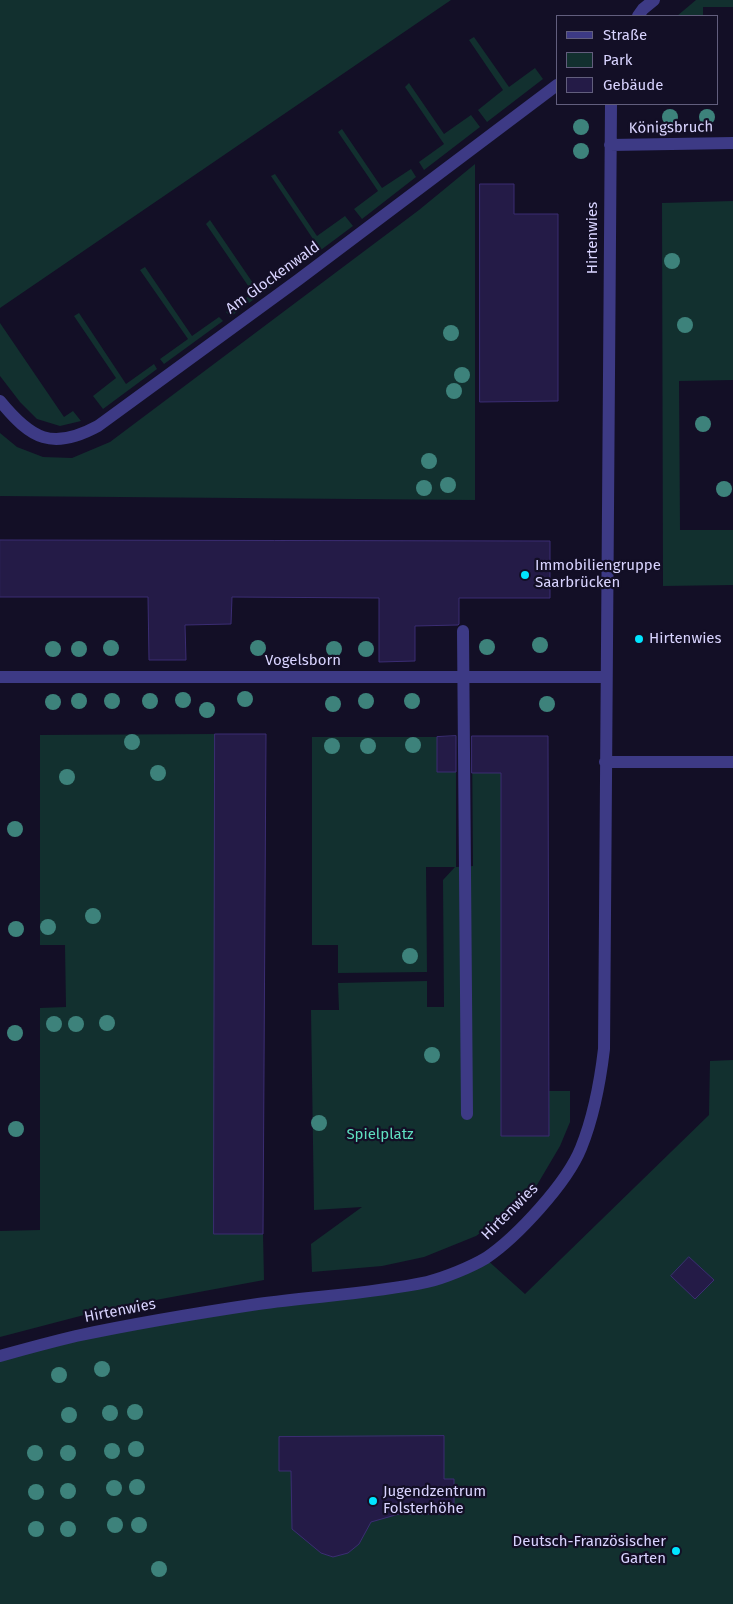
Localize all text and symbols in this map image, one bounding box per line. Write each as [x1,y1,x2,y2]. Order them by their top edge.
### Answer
legend [556,15,718,105]
text: Straße [603,26,647,44]
text: Park [603,51,633,69]
text: Gebäude [603,76,663,94]
street label: Königsbruch [629,118,713,138]
street label: Hirtenwies [584,202,602,274]
street label: Am Glockenwald [223,238,323,318]
place label: Immobiliengruppe Saarbrücken [535,557,661,592]
marker: Immobiliengruppe Saarbrücken [519,569,531,581]
place label: Hirtenwies [649,630,722,648]
marker: Hirtenwies [633,633,645,645]
street label: Vogelsborn [265,652,341,670]
park label: Spielplatz [346,1126,414,1144]
street label: Hirtenwies [478,1180,542,1244]
street label: Hirtenwies [83,1295,157,1327]
place label: Jugendzentrum Folsterhöhe [383,1483,486,1518]
marker: Jugendzentrum Folsterhöhe [367,1495,379,1507]
place label: Deutsch-Französischer Garten [513,1533,666,1568]
marker: Deutsch-Französischer Garten [670,1545,682,1557]

